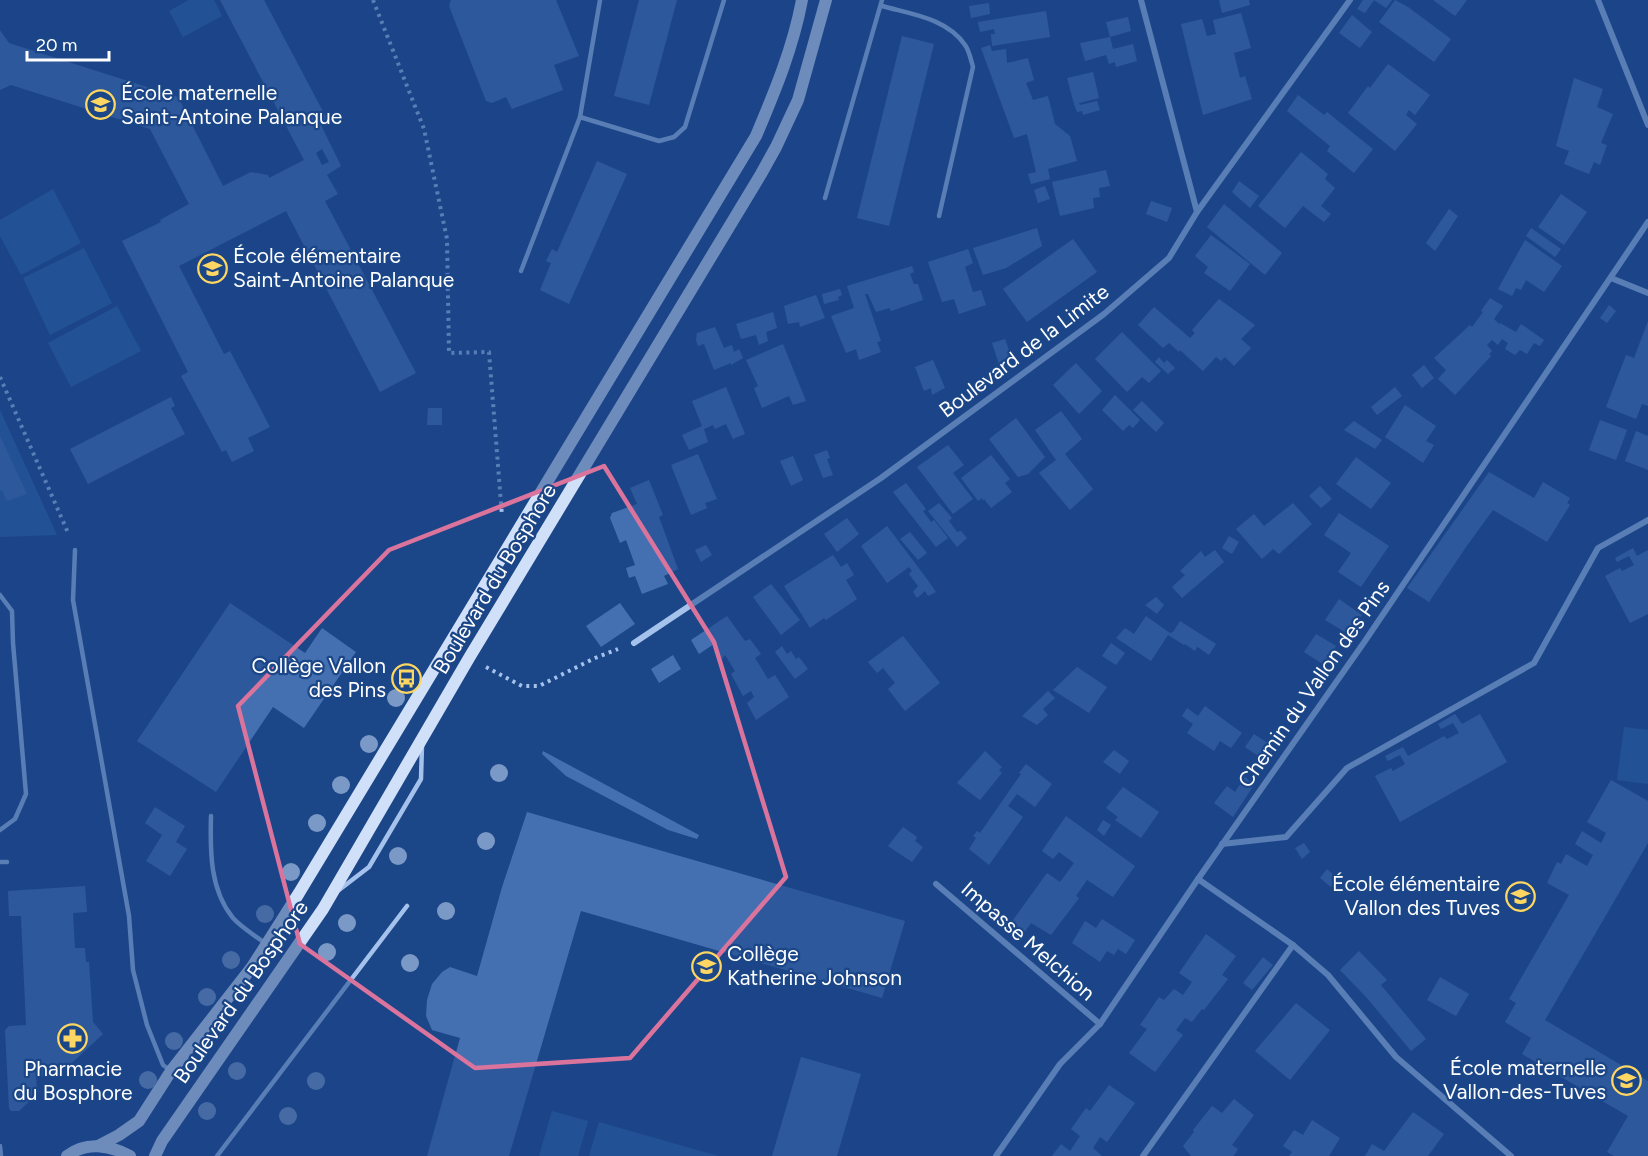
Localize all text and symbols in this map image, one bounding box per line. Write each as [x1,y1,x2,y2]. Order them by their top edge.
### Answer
scale bar [27,24,110,62]
text: 20 m [36,34,77,56]
place label: École maternelle Saint-Antoine Palanque [121,80,342,129]
school or university icon: École maternelle Saint-Antoine Palanque [84,89,116,121]
place label: École élémentaire Saint-Antoine Palanque [233,243,454,292]
school or university icon: École élémentaire Saint-Antoine Palanque [196,252,228,284]
street label: Boulevard de la Limite [934,279,1113,423]
street label: Boulevard du Bosphore [428,479,561,678]
street label: Chemin du Vallon des Pins [1232,575,1395,792]
place label: Collège Vallon des Pins [251,653,386,702]
bus stop icon: Collège Vallon des Pins [391,662,423,694]
place label: École élémentaire Vallon des Tuves [1332,871,1500,920]
street label: Impasse Melchion [957,876,1100,1005]
school or university icon: École élémentaire Vallon des Tuves [1505,880,1537,912]
street label: Boulevard du Bosphore [168,895,313,1088]
place label: Collège Katherine Johnson [727,941,902,990]
school or university icon: Collège Katherine Johnson [690,950,722,982]
pharmacy icon: Pharmacie du Bosphore [57,1022,89,1054]
place label: École maternelle Vallon-des-Tuves [1443,1055,1606,1104]
place label: Pharmacie du Bosphore [14,1056,132,1105]
school or university icon: École maternelle Vallon-des-Tuves [1611,1064,1643,1096]

